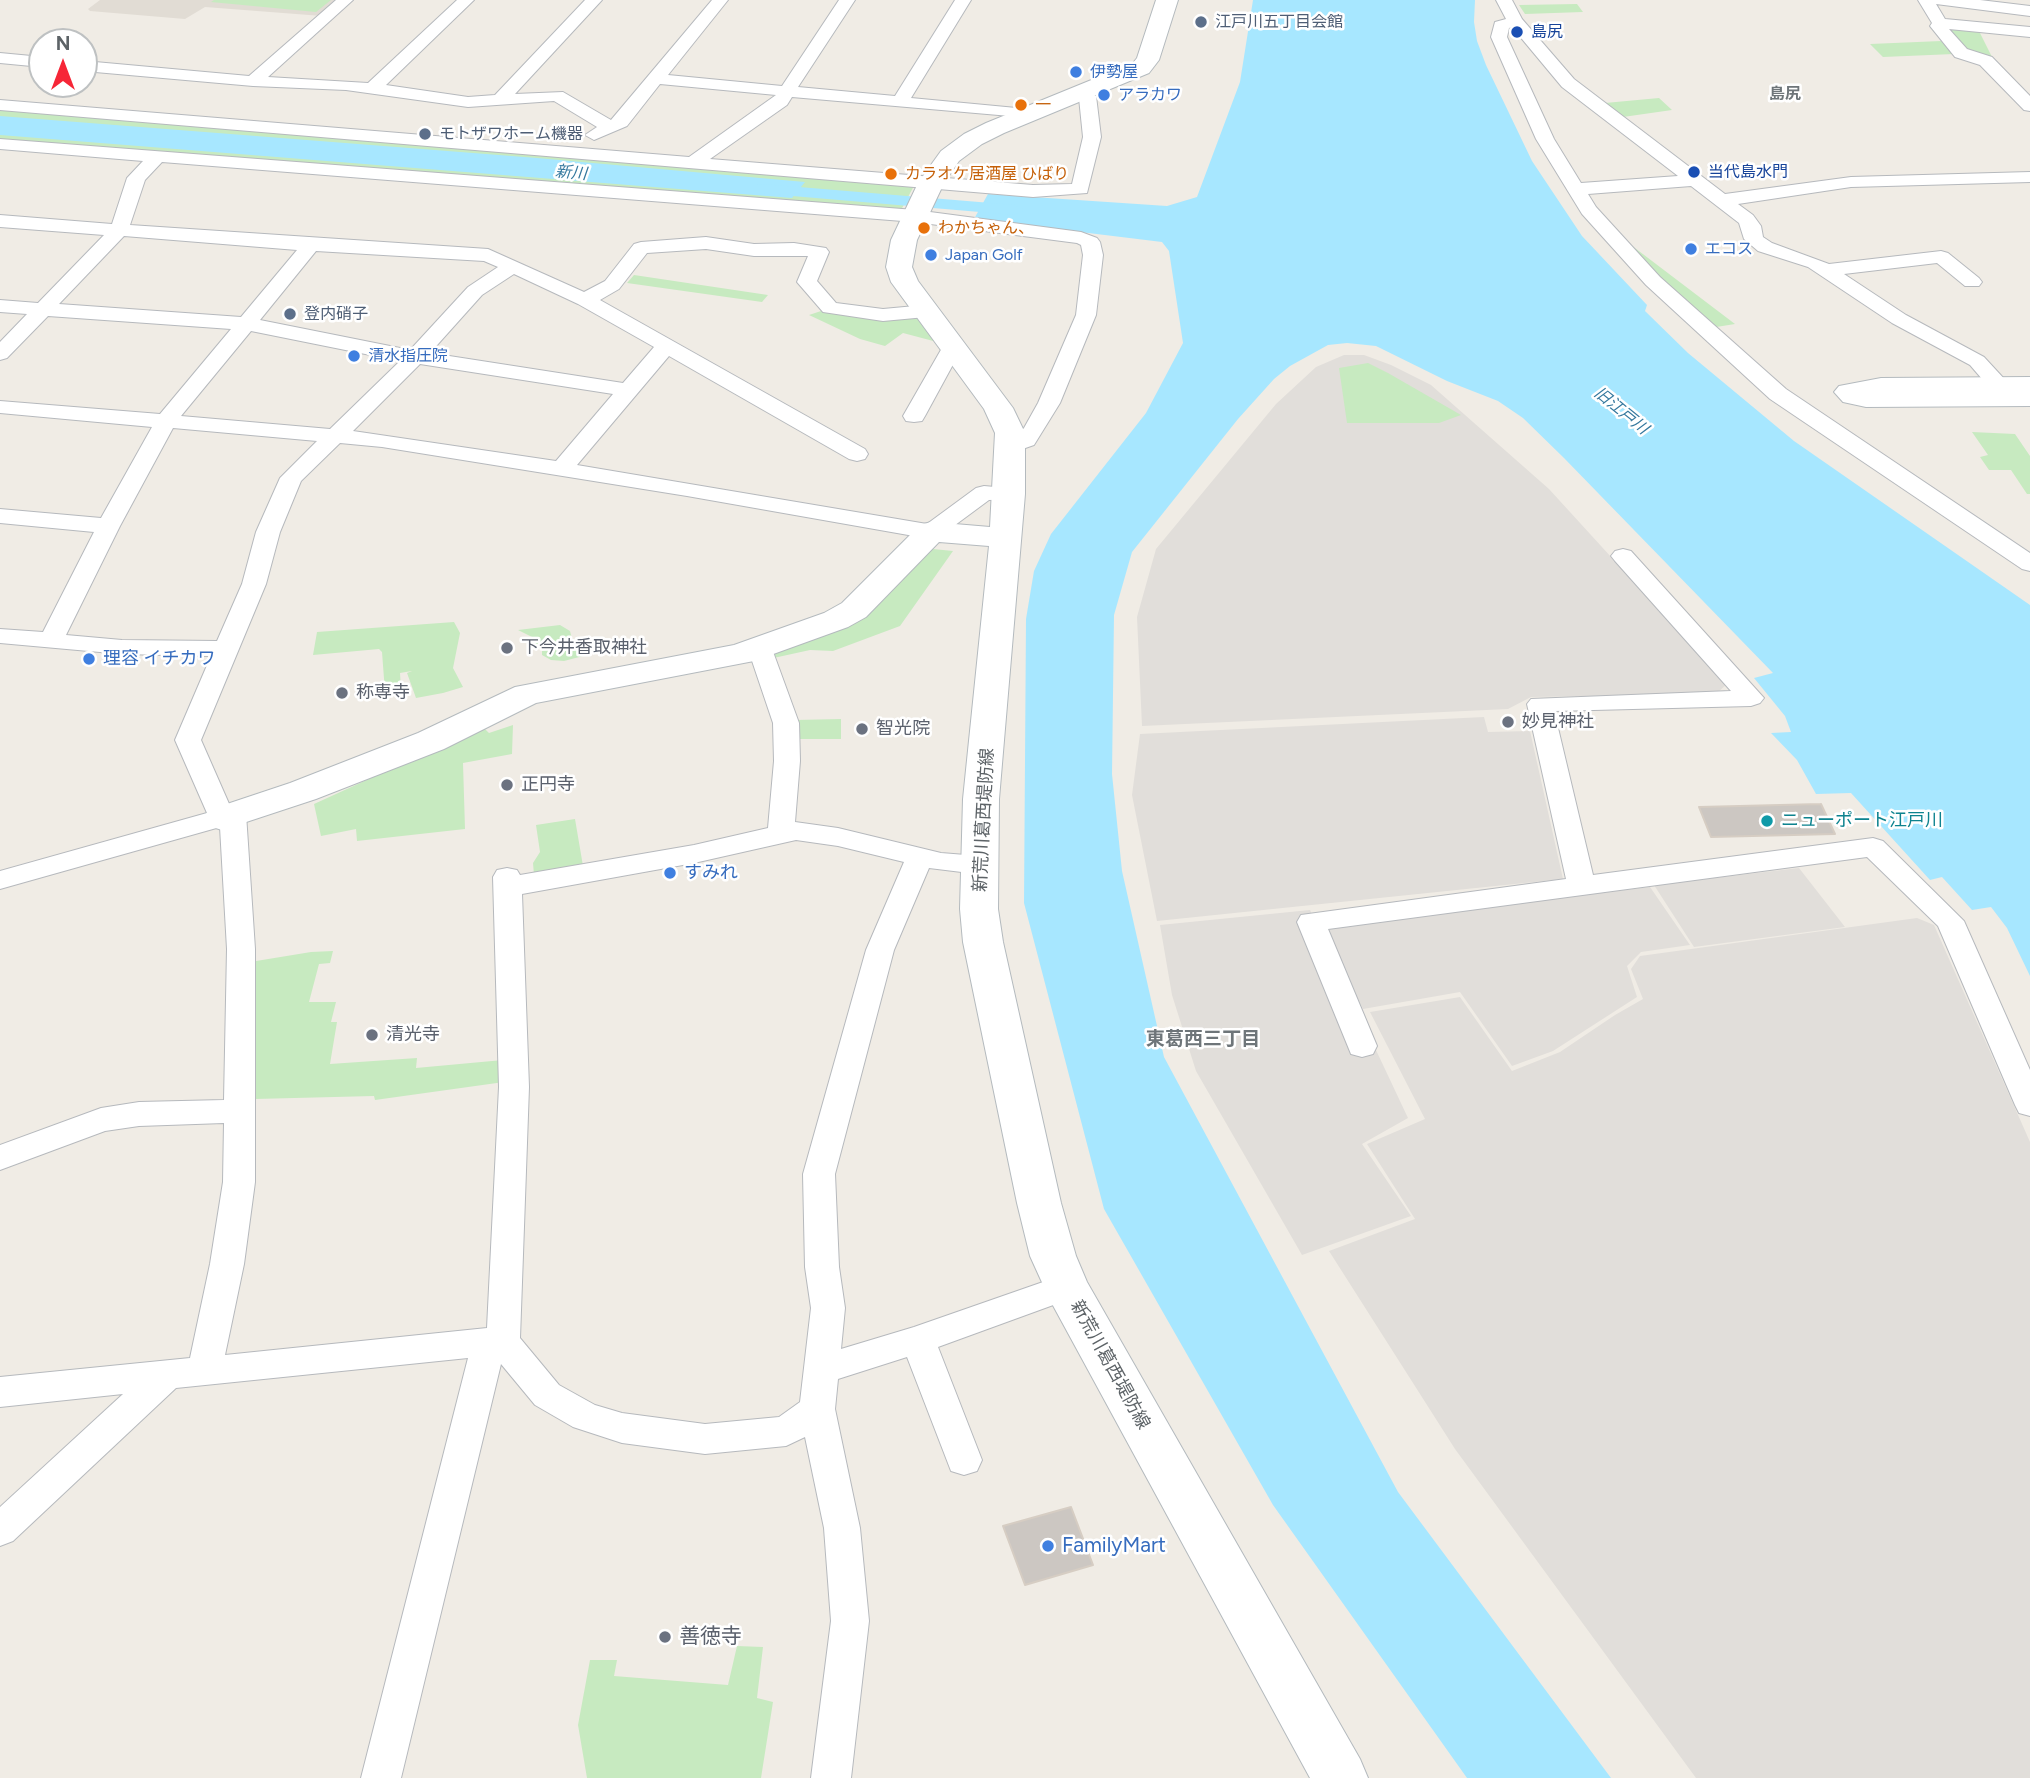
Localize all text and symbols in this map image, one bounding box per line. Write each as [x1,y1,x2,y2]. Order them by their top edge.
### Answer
place label: 江戸川五丁目会館 [1215,12,1343,32]
marker: 江戸川五丁目会館 [1193,14,1209,30]
place label: 島尻 [1531,22,1563,42]
marker: 島尻 [1509,24,1525,40]
north arrow [28,28,98,98]
text: N [56,32,70,55]
place label: 伊勢屋 [1090,62,1138,82]
marker: 伊勢屋 [1068,64,1084,80]
district label: 島尻 [1769,84,1801,104]
place label: アラカワ [1118,85,1182,105]
marker: アラカワ [1096,87,1112,103]
place label: 一 [1035,95,1051,115]
marker: 一 [1013,97,1029,113]
place label: モトザワホーム機器 [439,124,583,144]
marker: モトザワホーム機器 [417,126,433,142]
water label: 新川 [554,162,588,184]
place label: 当代島水門 [1708,162,1788,182]
place label: カラオケ居酒屋 ひばり [905,164,1069,184]
marker: 当代島水門 [1686,164,1702,180]
marker: カラオケ居酒屋 ひばり [883,166,899,182]
place label: わかちゃん、 [938,218,1034,238]
marker: わかちゃん、 [916,220,932,236]
place label: エコス [1705,239,1753,259]
marker: エコス [1683,241,1699,257]
place label: Japan Golf [945,245,1023,265]
marker: Japan Golf [923,247,939,263]
place label: 登内硝子 [304,304,368,324]
marker: 登内硝子 [282,306,298,322]
place label: 清水指圧院 [368,346,448,366]
marker: 清水指圧院 [346,348,362,364]
water label: 旧江戸川 [1590,383,1652,439]
place label: 下今井香取神社 [521,637,647,659]
marker: 下今井香取神社 [499,640,515,656]
place label: 理容 イチカワ [103,648,215,670]
marker: 理容 イチカワ [81,651,97,667]
place label: 称専寺 [356,682,410,704]
marker: 称専寺 [334,685,350,701]
place label: 妙見神社 [1522,711,1594,733]
marker: 妙見神社 [1500,714,1516,730]
place label: 智光院 [876,718,930,740]
marker: 智光院 [854,721,870,737]
street label: 新荒川葛西堤防線 [969,748,999,892]
place label: 正円寺 [521,774,575,796]
marker: 正円寺 [499,777,515,793]
place label: ニューポート江戸川 [1781,810,1943,832]
marker: ニューポート江戸川 [1759,813,1775,829]
place label: すみれ [684,862,738,884]
marker: すみれ [662,865,678,881]
place label: 清光寺 [386,1024,440,1046]
marker: 清光寺 [364,1027,380,1043]
district label: 東葛西三丁目 [1146,1028,1260,1050]
street label: 新荒川葛西堤防線 [1066,1297,1154,1433]
place label: FamilyMart [1062,1533,1166,1559]
marker: FamilyMart [1040,1538,1056,1554]
place label: 善徳寺 [679,1624,742,1650]
marker: 善徳寺 [657,1629,673,1645]

